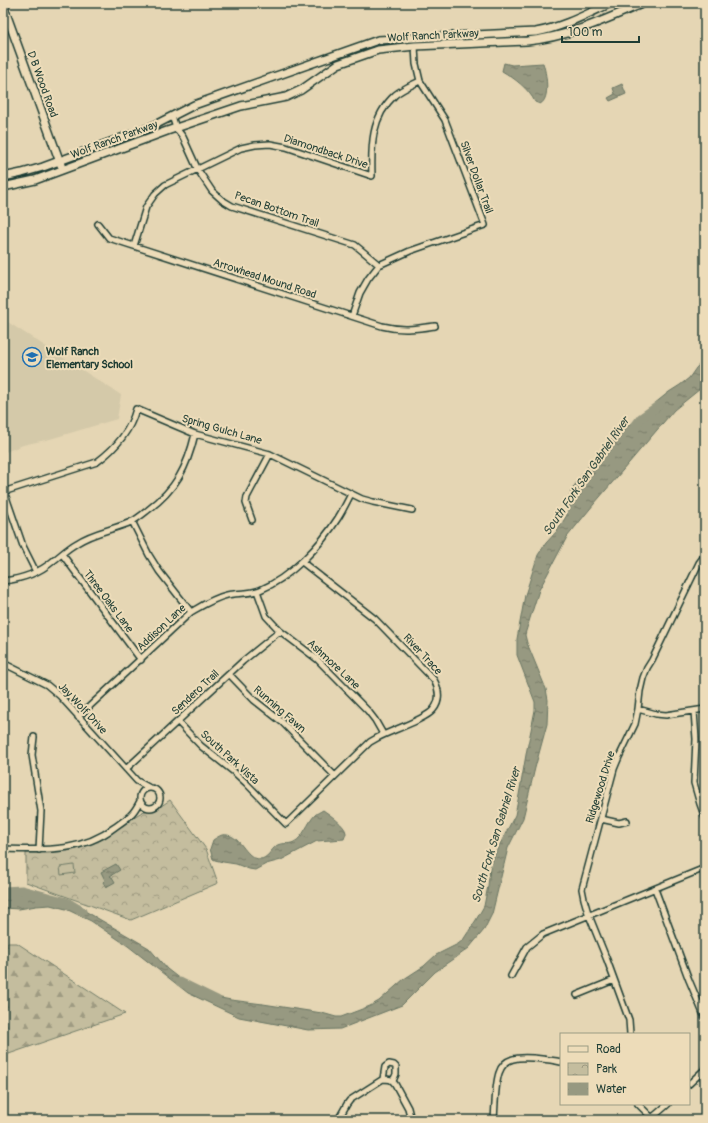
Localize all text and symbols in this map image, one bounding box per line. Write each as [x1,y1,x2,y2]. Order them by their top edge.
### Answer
scale bar [562,18,639,44]
text: 100 m [568,25,603,40]
street label: Wolf Ranch Parkway [387,27,479,44]
street label: D B Wood Road [25,49,61,119]
street label: Wolf Ranch Parkway [69,118,160,161]
street label: Diamondback Drive [282,132,370,171]
street label: Silver Dollar Trail [457,139,496,215]
street label: Pecan Bottom Trail [233,189,321,230]
street label: Arrowhead Mound Road [212,256,318,301]
place label: Wolf Ranch Elementary School [46,345,133,371]
school or university icon: Wolf Ranch Elementary School [21,346,43,368]
street label: Spring Gulch Lane [180,412,264,447]
water label: South Fork San Gabriel River [540,413,634,538]
street label: Three Oaks Lane [81,568,137,636]
street label: Addison Lane [134,601,189,653]
street label: River Trace [400,631,445,678]
street label: Ashmore Lane [305,637,363,692]
street label: Sendero Trail [169,667,222,718]
street label: Jay Wolf Drive [55,680,110,737]
street label: Running Fawn [251,683,308,736]
street label: South Park Vista [198,728,262,787]
street label: Ridgewood Drive [583,749,618,825]
water label: South Fork San Gabriel River [469,764,525,905]
legend [560,1033,690,1105]
text: Road [596,1042,621,1057]
text: Park [596,1062,617,1077]
text: Water [596,1082,627,1097]

